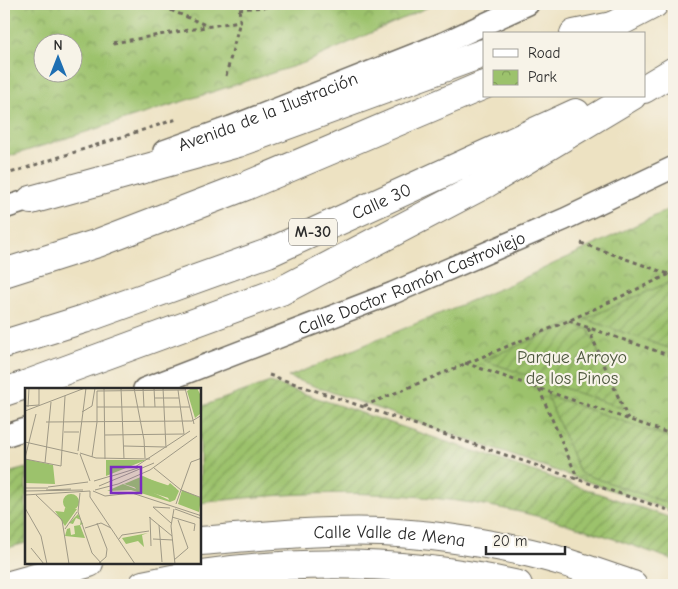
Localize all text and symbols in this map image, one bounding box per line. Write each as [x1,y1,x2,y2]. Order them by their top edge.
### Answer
north arrow [32,32,82,82]
legend [483,32,646,98]
text: N [53,37,63,54]
text: Road [528,44,560,62]
street label: Avenida de la Ilustración [175,68,361,156]
text: Park [528,68,557,86]
street label: Calle 30 [348,179,415,224]
road number: M-30 [289,218,337,246]
street label: Calle Doctor Ramón Castroviejo [295,227,529,339]
park label: Parque Arroyo de los Pinos [517,347,627,389]
inset map [25,388,201,564]
street label: Calle Valle de Mena [313,521,467,551]
scale bar [486,524,564,556]
text: 20 m [493,532,527,550]

